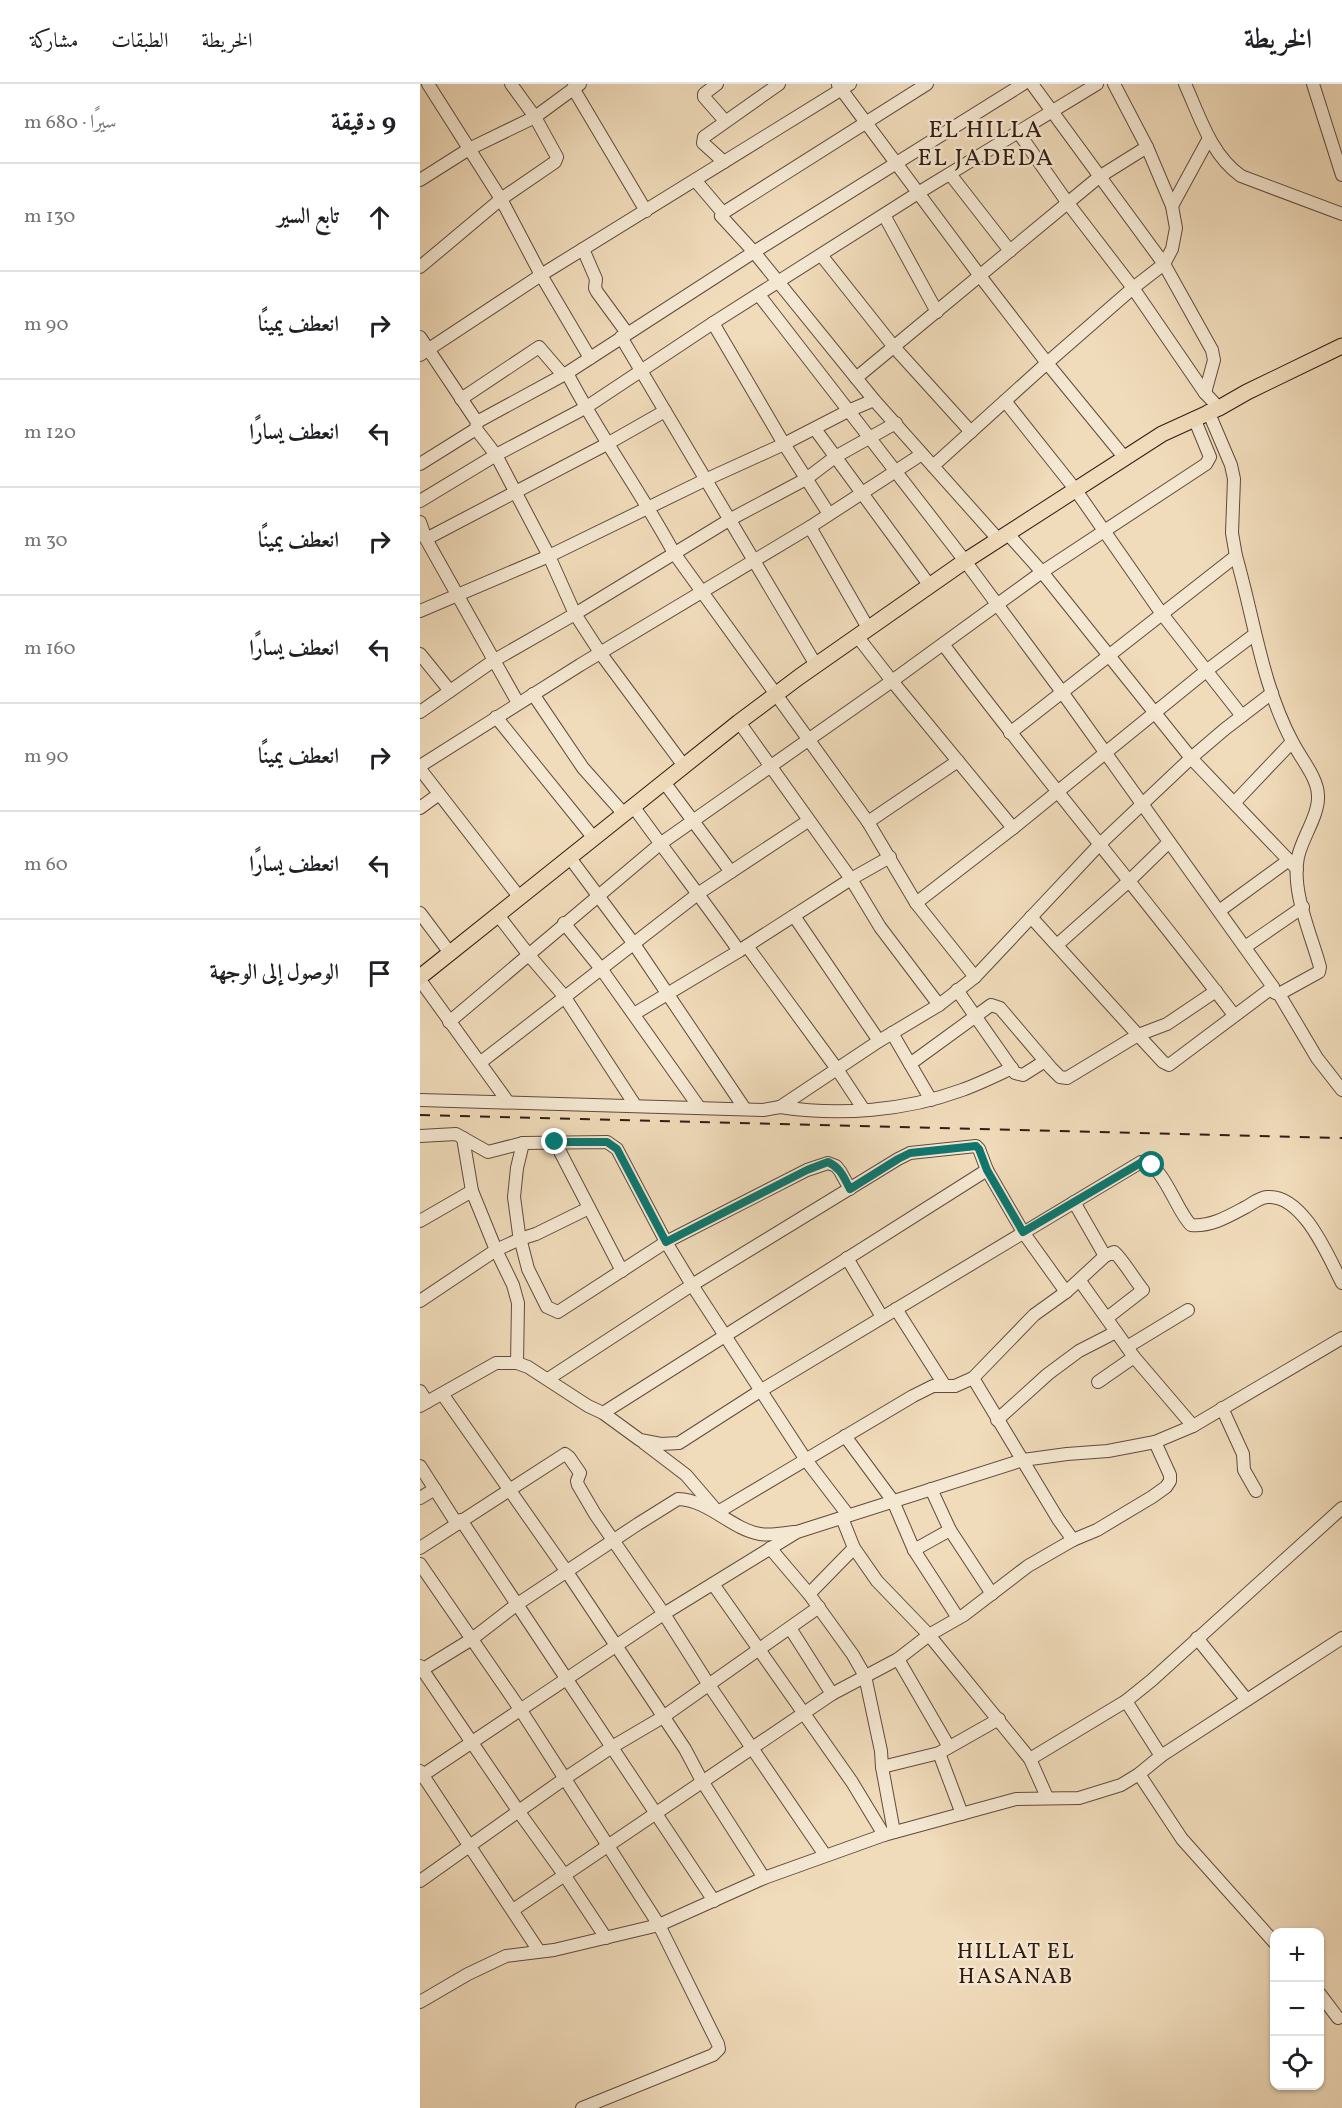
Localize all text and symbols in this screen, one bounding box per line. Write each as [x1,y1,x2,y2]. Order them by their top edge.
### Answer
text: الخريطة [1244,21,1312,60]
text: مشاركة [30,27,78,56]
text: الطبقات [111,27,168,56]
text: الخريطة [201,27,253,56]
text: 9 دقيقة [331,105,396,141]
text: سيرًا · 680 m [24,109,117,137]
district label: EL HILLA EL JADEDA [918,114,1054,176]
icon: ahead [363,201,396,234]
text: تابع السير [277,202,339,233]
text: 130 m [24,203,75,231]
icon: right [363,309,396,342]
text: انعطف يمينًا [258,310,339,341]
text: 90 m [24,311,69,339]
icon: left [363,417,396,450]
text: انعطف يسارًا [249,418,339,449]
text: 120 m [24,419,76,447]
icon: right [363,525,396,558]
text: انعطف يمينًا [258,526,339,557]
text: 30 m [24,527,68,555]
icon: left [363,633,396,666]
text: انعطف يسارًا [249,634,339,665]
text: 160 m [24,635,76,663]
icon: right [363,741,396,774]
text: انعطف يمينًا [258,742,339,773]
text: 90 m [24,743,69,771]
icon: left [363,849,396,882]
text: انعطف يسارًا [249,850,339,881]
text: 60 m [24,851,68,879]
icon: arrive [363,957,396,990]
text: الوصول إلى الوجهة [210,958,339,989]
route end [541,1128,567,1154]
route start [1138,1151,1164,1177]
map controls [1270,1928,1324,2090]
button: + [1270,1928,1324,1982]
district label: HILLAT EL HASANAB [957,1937,1075,1993]
button: − [1270,1982,1324,2036]
button: locate [1270,2036,1324,2090]

